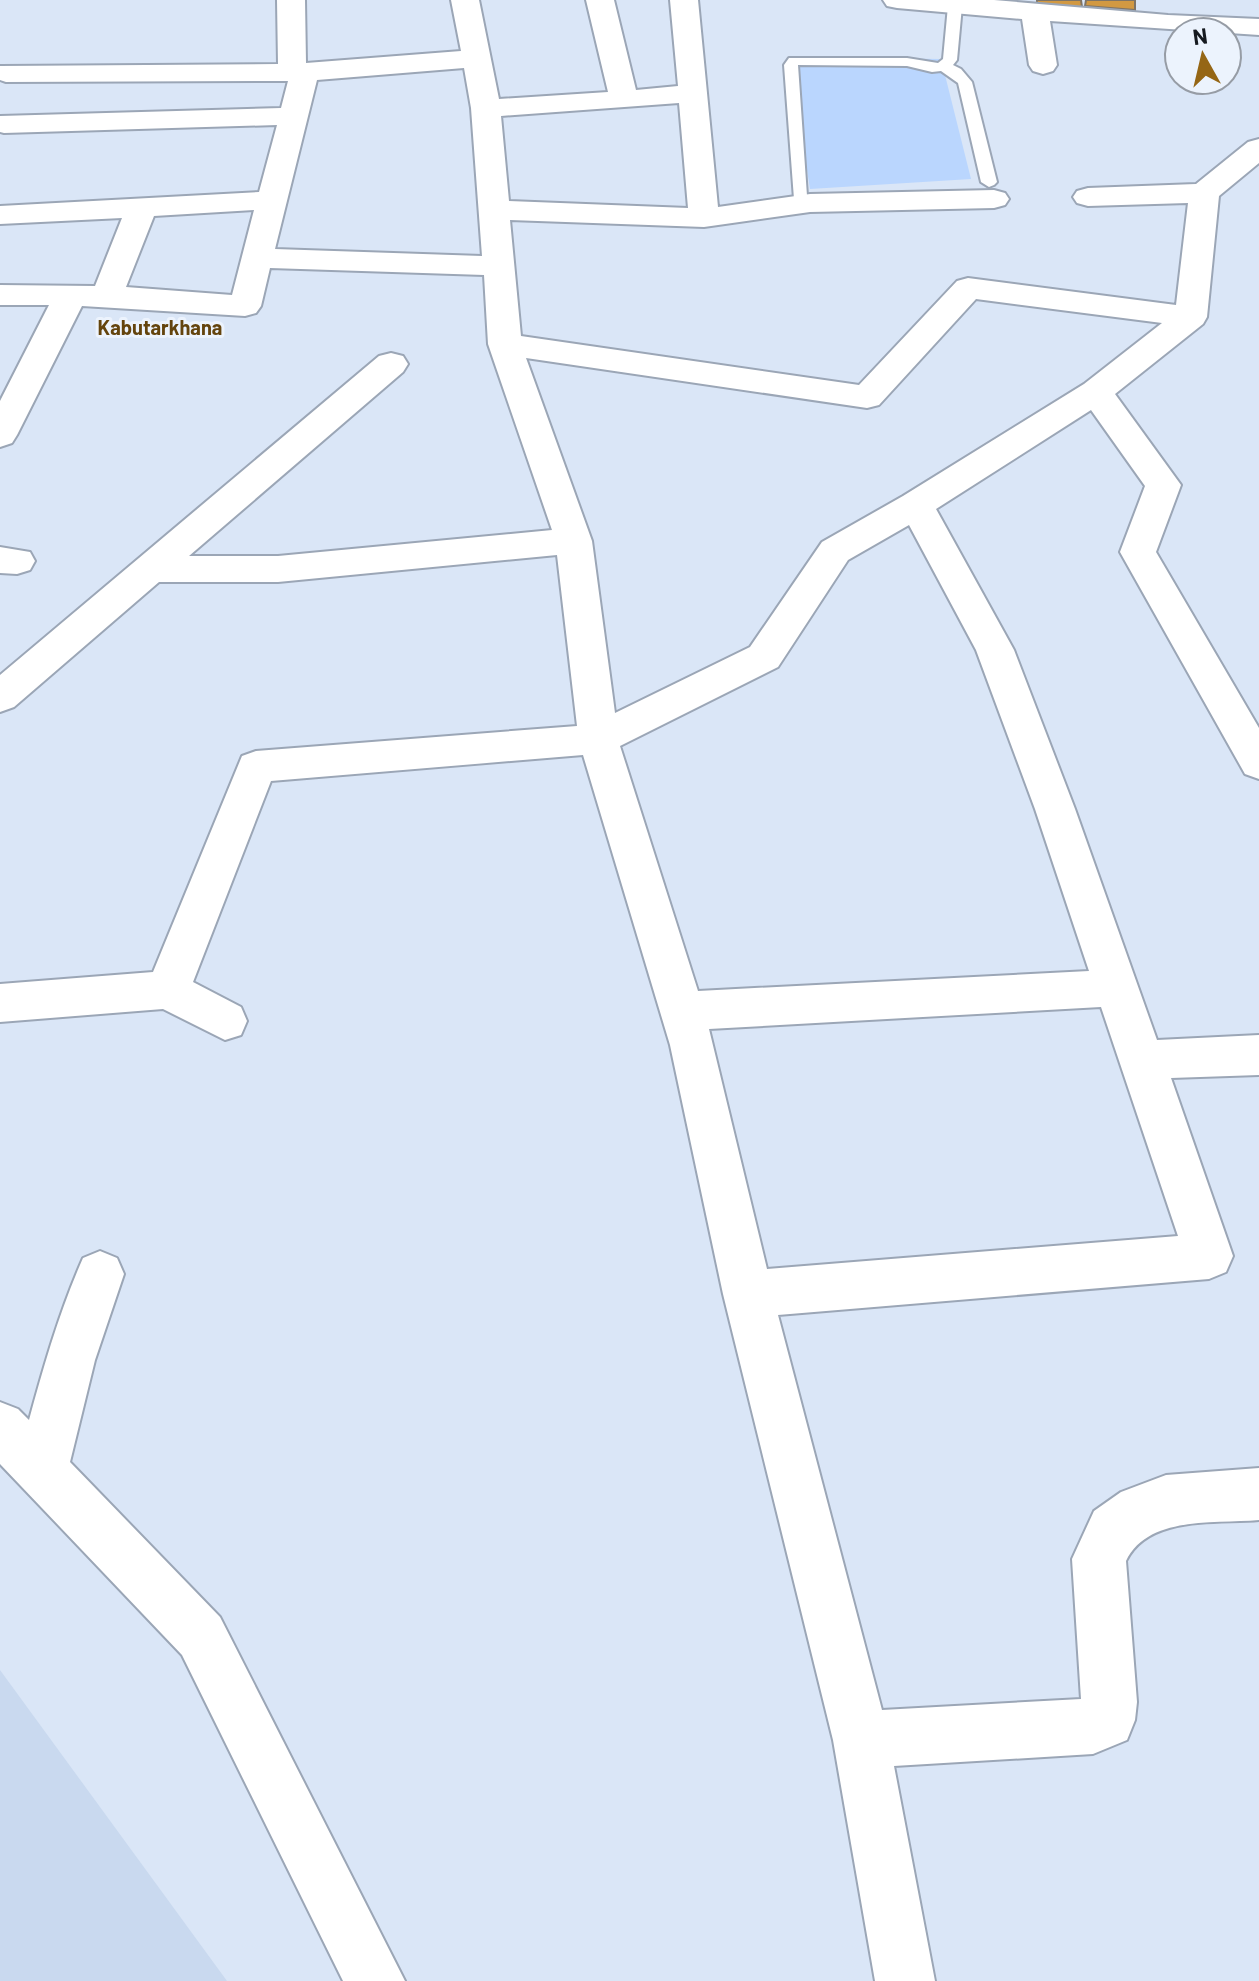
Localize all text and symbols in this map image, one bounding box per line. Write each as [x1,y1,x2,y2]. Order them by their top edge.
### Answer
north arrow [1163,16,1243,96]
text: N [1191,21,1209,49]
district label: Kabutarkhana [98,315,222,339]

